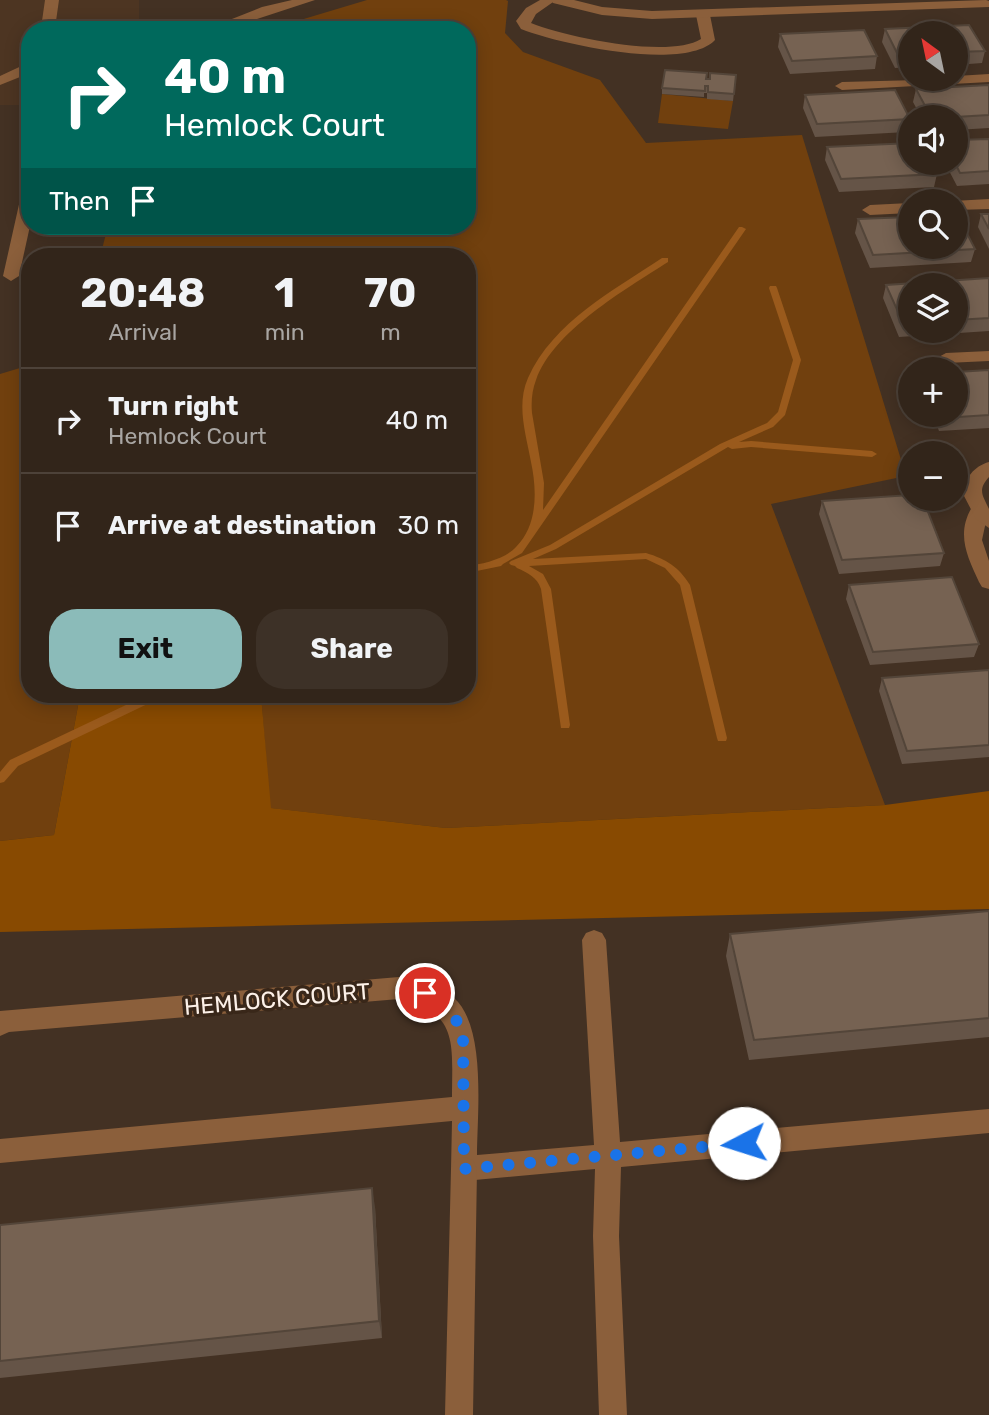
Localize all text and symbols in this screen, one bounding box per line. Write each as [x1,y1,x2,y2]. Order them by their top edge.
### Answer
north arrow [898,21,968,91]
map controls [898,21,968,511]
text: 40 m [164,47,286,105]
icon: right [49,49,140,140]
button: sound [898,105,968,175]
text: Hemlock Court [164,106,385,144]
icon: arrive [124,182,162,220]
text: Then [49,186,110,217]
button: search [898,189,968,259]
text: 20:48 [80,268,206,318]
text: 1 [274,268,295,318]
text: 70 [364,268,417,318]
button: layers [898,273,968,343]
text: Arrival [108,318,177,346]
text: min [265,318,305,346]
text: m [380,318,401,346]
button: + [898,357,968,427]
text: Turn right [108,391,238,422]
icon: right [49,402,87,440]
text: 40 m [386,405,448,436]
text: Hemlock Court [108,422,267,450]
button: − [898,441,968,511]
icon: arrive [49,507,87,545]
text: Arrive at destination [108,510,376,541]
text: 30 m [397,510,459,541]
button: Exit [49,609,242,689]
button: Share [256,609,448,689]
pin [395,963,455,1023]
icon: arrive [406,974,444,1012]
street label: HEMLOCK COURT [183,977,371,1021]
position arrow [707,1106,781,1180]

